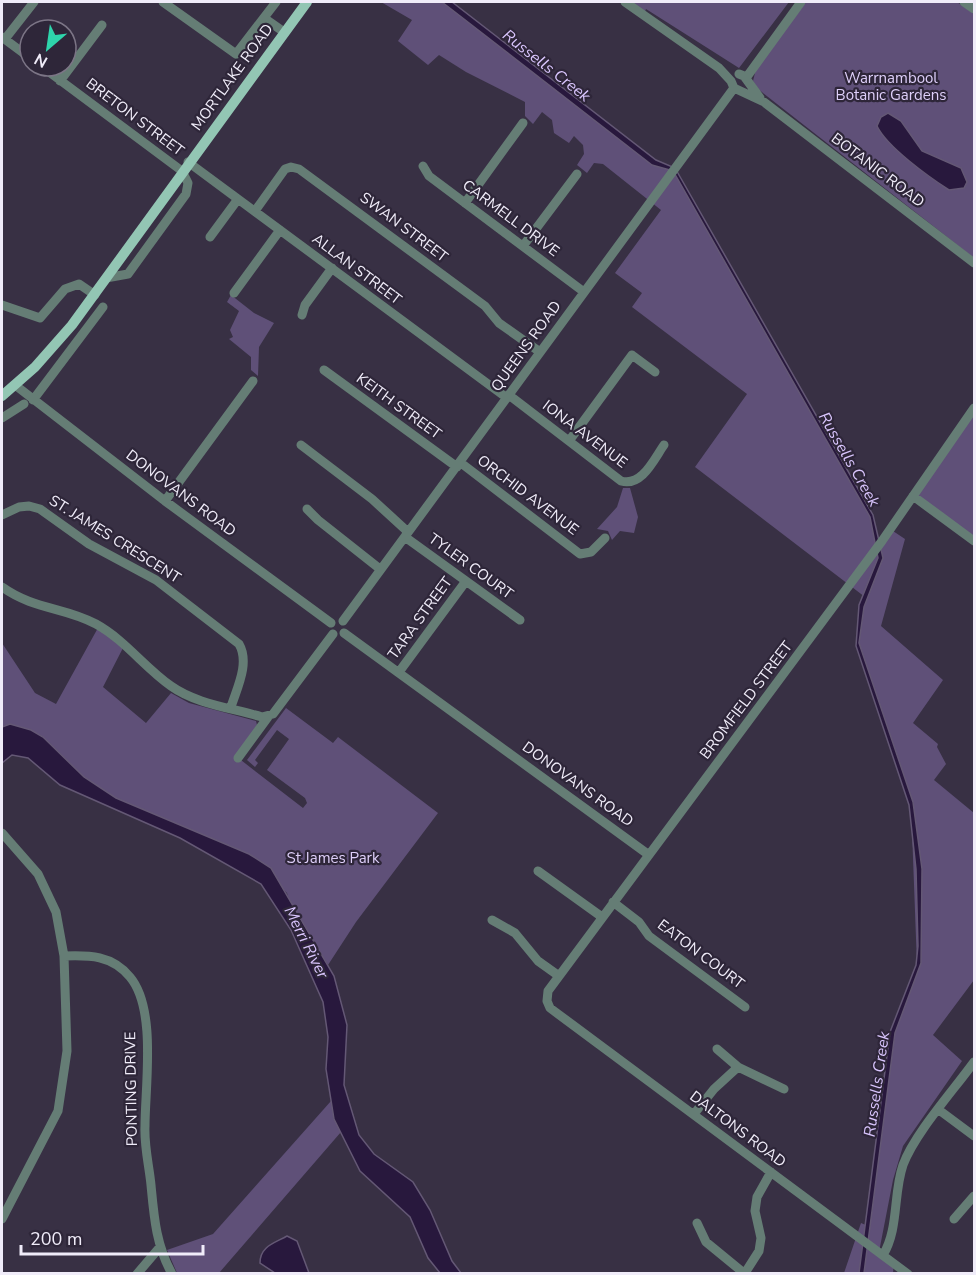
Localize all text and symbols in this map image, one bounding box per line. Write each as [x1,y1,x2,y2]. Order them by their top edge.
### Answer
north arrow [18,18,78,78]
street label: MORTLAKE ROAD [187,20,277,134]
water label: Russells Creek [498,24,596,108]
text: N [31,48,52,73]
park label: Warrnambool Botanic Gardens [836,68,946,105]
street label: BRETON STREET [82,74,188,160]
street label: BOTANIC ROAD [827,128,929,212]
street label: CARMELL DRIVE [458,175,564,261]
street label: SWAN STREET [356,187,452,267]
street label: ALLAN STREET [308,229,406,309]
street label: QUEENS ROAD [486,297,566,395]
street label: KEITH STREET [352,368,446,444]
street label: IONA AVENUE [539,396,631,472]
water label: Russells Creek [813,408,886,512]
street label: DONOVANS ROAD [122,445,240,541]
street label: ORCHID AVENUE [473,450,583,540]
street label: ST. JAMES CRESCENT [45,490,185,588]
street label: TYLER COURT [425,528,517,604]
street label: TARA STREET [383,573,457,663]
street label: BROMFIELD STREET [695,637,797,763]
street label: DONOVANS ROAD [518,737,638,831]
park label: St James Park [287,848,380,868]
water label: Merri River [279,903,334,983]
street label: EATON COURT [653,915,749,993]
water label: Russells Creek [859,1029,895,1138]
street label: PONTING DRIVE [120,1031,142,1147]
street label: DALTONS ROAD [686,1086,790,1172]
scale bar [21,1218,202,1256]
text: 200 m [30,1227,82,1251]

